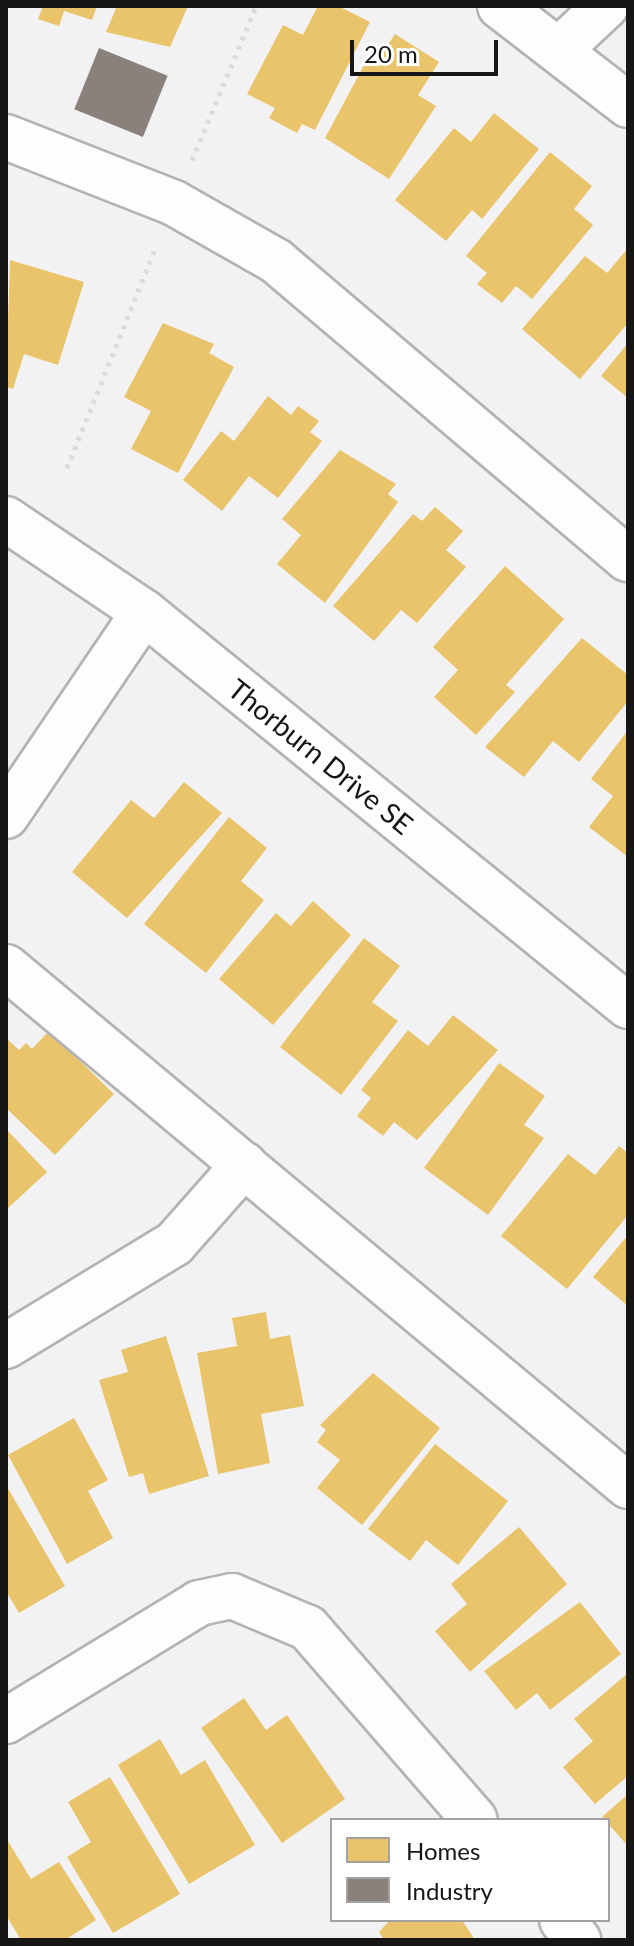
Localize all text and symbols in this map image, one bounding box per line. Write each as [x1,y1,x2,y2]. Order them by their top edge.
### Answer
scale bar [354,24,502,74]
text: 20 m [364,39,418,68]
street label: Thorburn Drive SE [222,671,420,841]
legend [330,1818,610,1922]
text: Homes [406,1836,480,1865]
text: Industry [406,1876,493,1905]

